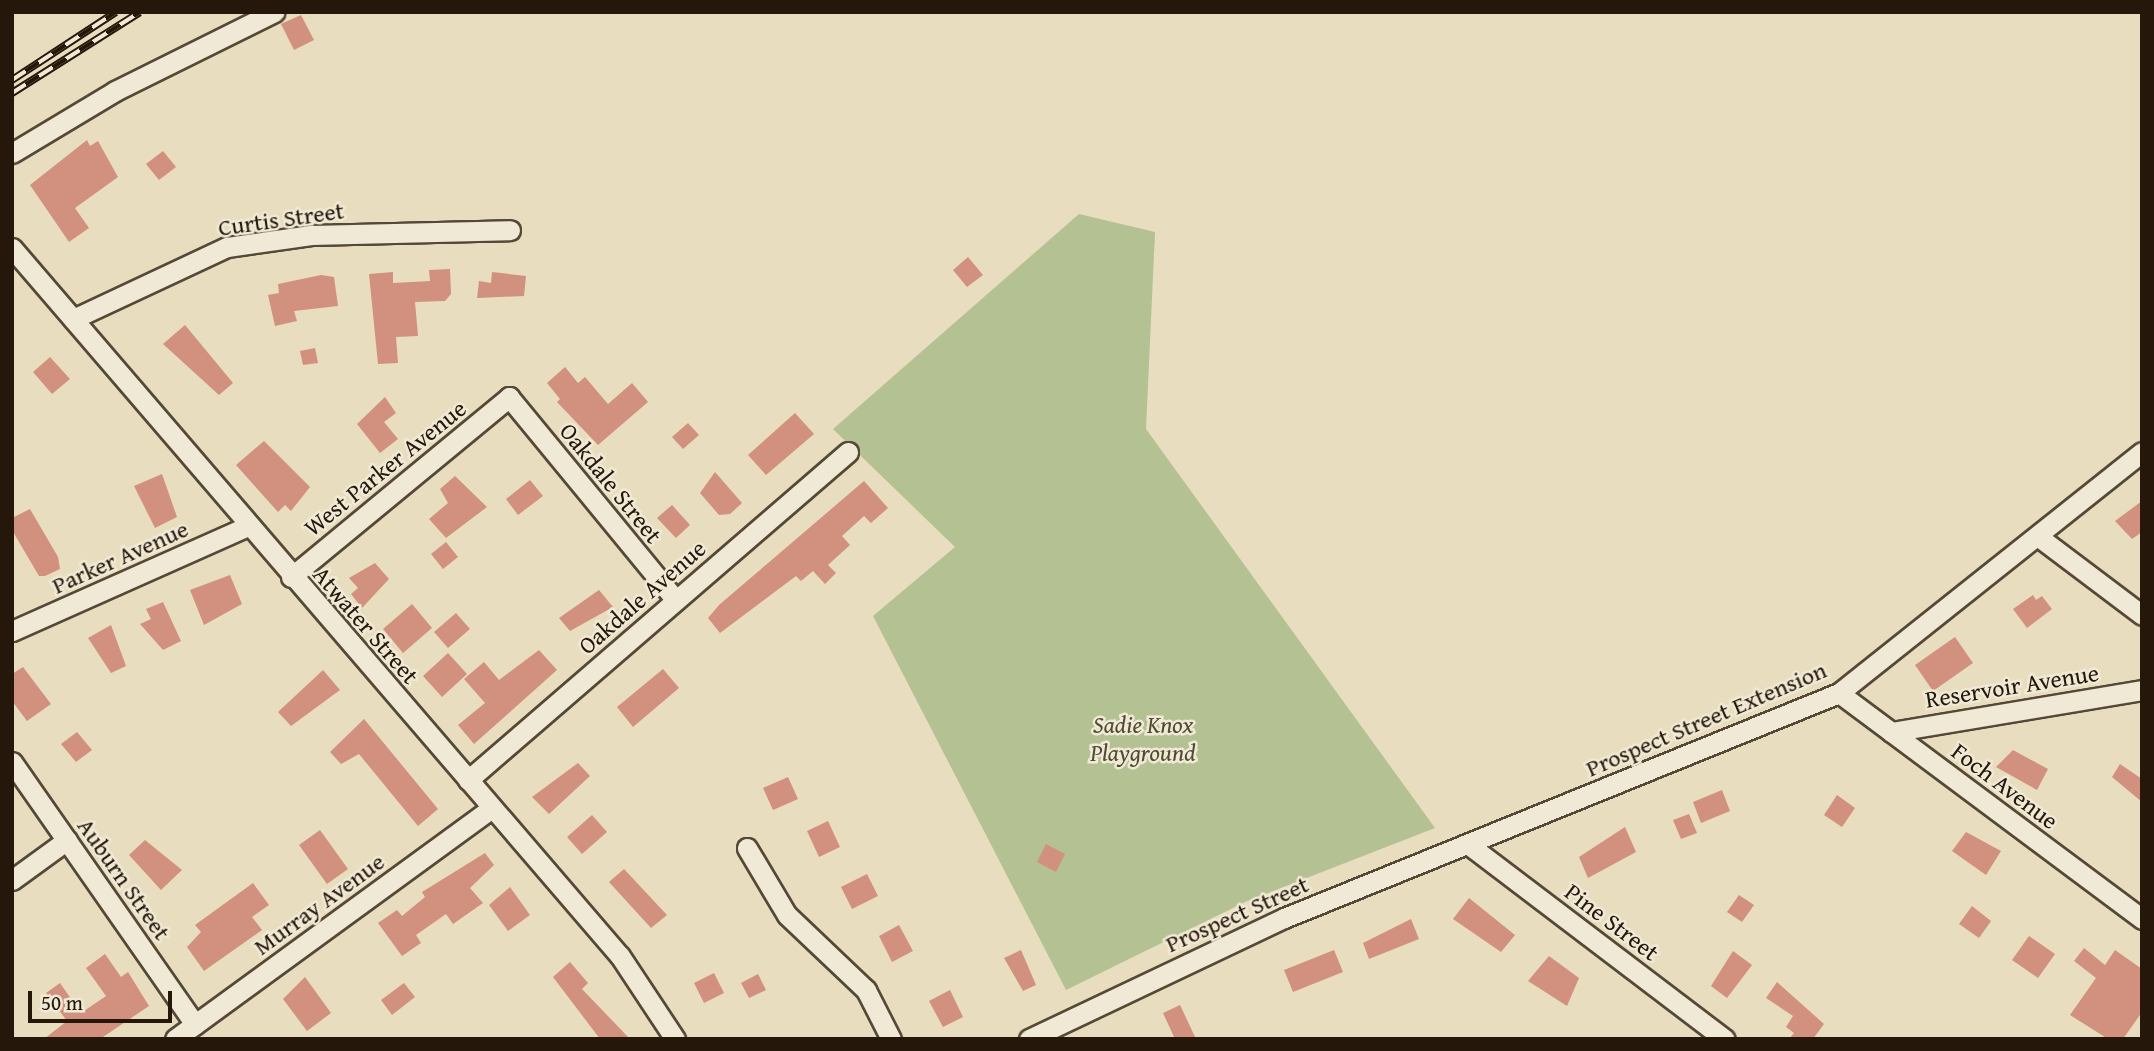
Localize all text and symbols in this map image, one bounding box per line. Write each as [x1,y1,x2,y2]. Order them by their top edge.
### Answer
street label: Curtis Street [216,196,346,242]
street label: West Parker Avenue [298,394,472,542]
street label: Oakdale Street [554,417,668,549]
street label: Parker Avenue [47,514,193,600]
street label: Oakdale Avenue [572,534,712,660]
street label: Atwater Street [307,560,425,690]
street label: Prospect Street Extension [1581,655,1831,783]
street label: Reservoir Avenue [1923,658,2101,714]
park label: Sadie Knox Playground [1090,711,1196,767]
street label: Foch Avenue [1946,737,2064,835]
street label: Auburn Street [71,812,177,946]
street label: Murray Avenue [248,847,390,961]
street label: Prospect Street [1161,870,1313,958]
street label: Pine Street [1559,877,1665,967]
scale bar [32,978,175,1022]
text: 50 m [41,987,83,1018]

